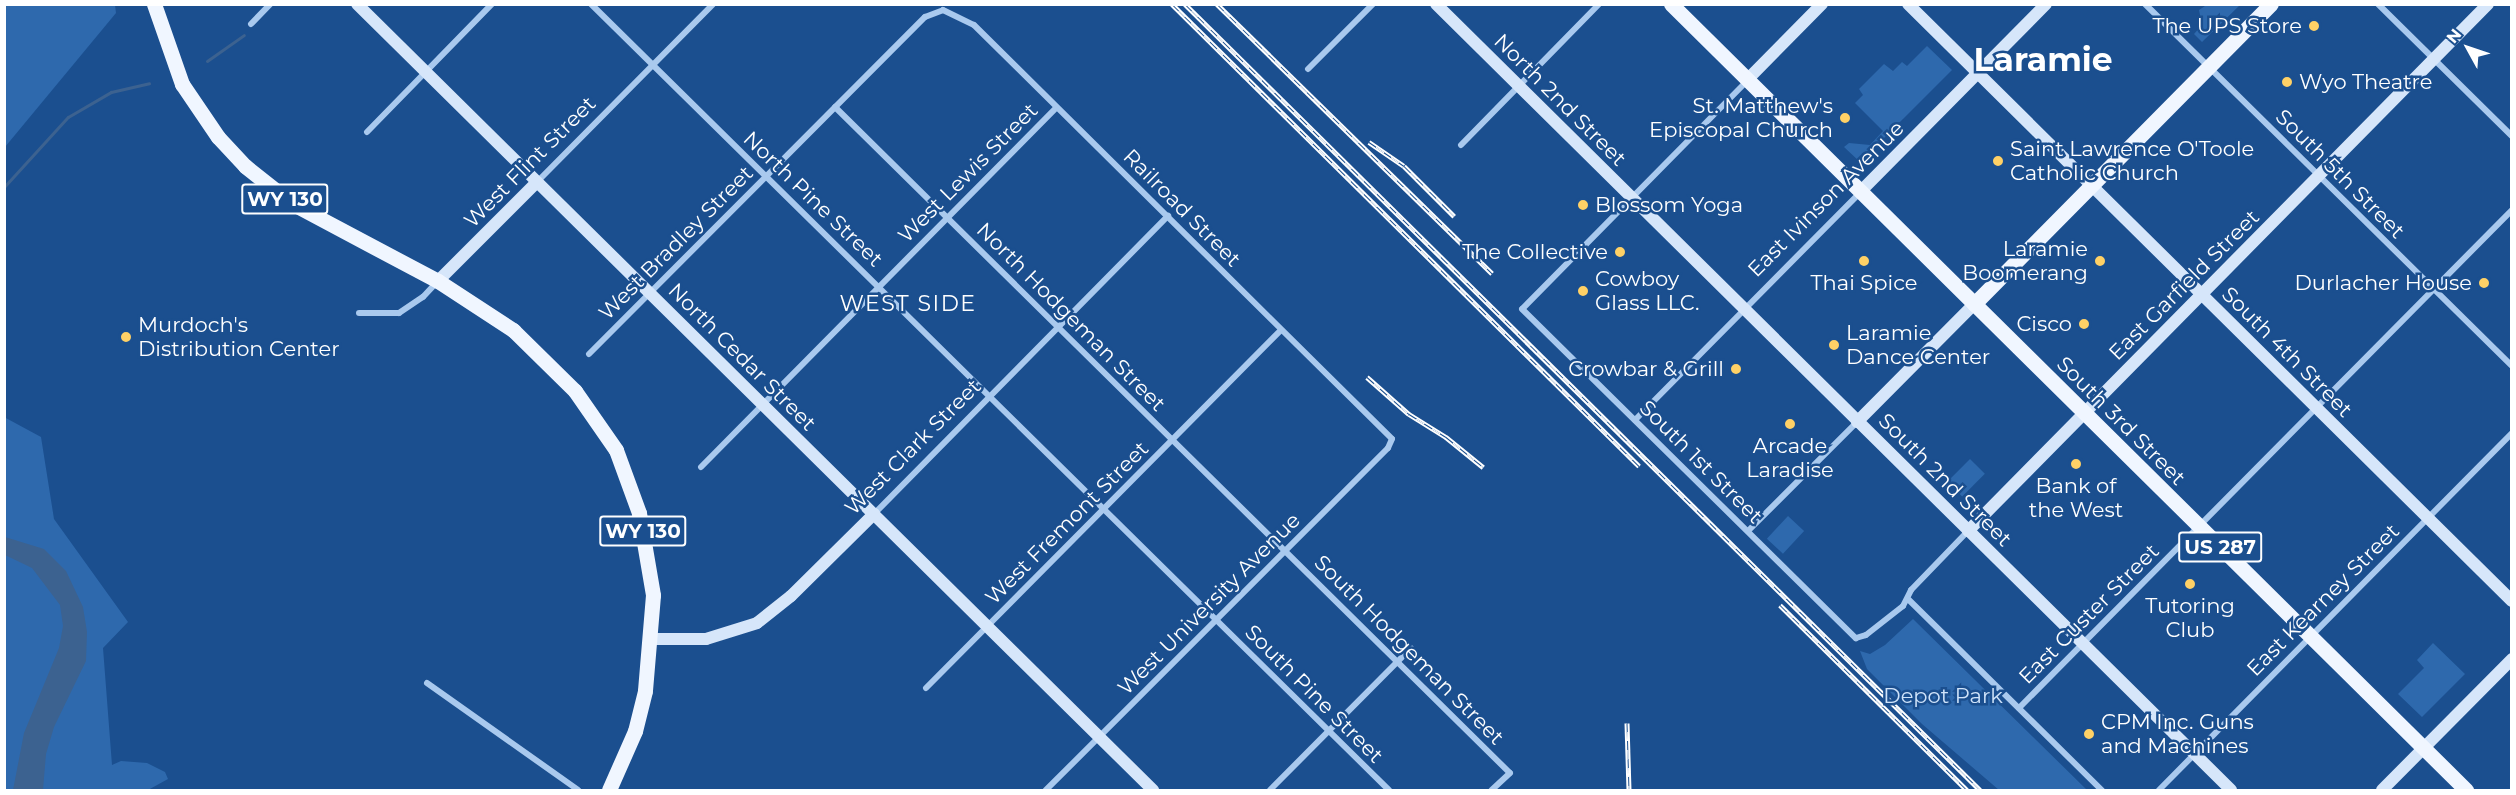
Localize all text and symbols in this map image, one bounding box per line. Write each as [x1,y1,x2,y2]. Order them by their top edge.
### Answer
place label: The UPS Store [2152,13,2302,39]
north arrow [2438,18,2498,78]
marker: The UPS Store [2307,19,2321,33]
text: N [2442,25,2465,47]
street label: North 2nd Street [1489,29,1631,171]
district label: Laramie [1973,40,2113,80]
place label: Wyo Theatre [2299,69,2432,95]
marker: Wyo Theatre [2280,75,2294,89]
street label: West Flint Street [459,91,601,233]
place label: St. Matthew's Episcopal Church [1649,93,1833,143]
street label: West Lewis Street [893,98,1043,248]
street label: South 5th Street [2270,104,2410,244]
marker: St. Matthew's Episcopal Church [1838,111,1852,125]
street label: East Ivinson Avenue [1743,116,1909,282]
street label: North Pine Street [738,126,888,272]
place label: Saint Lawrence O'Toole Catholic Church [2010,136,2254,186]
street label: Railroad Street [1118,144,1246,272]
marker: Saint Lawrence O'Toole Catholic Church [1991,154,2005,168]
street label: West Bradley Street [594,161,758,325]
road number: WY 130 [240,182,330,216]
place label: Blossom Yoga [1595,192,1743,218]
marker: Blossom Yoga [1576,198,1590,212]
street label: East Garfield Street [2104,205,2264,365]
street label: North Hodgeman Street [971,217,1171,417]
place label: Laramie Boomerang [1962,236,2088,286]
place label: The Collective [1462,239,1608,265]
marker: The Collective [1613,245,1627,259]
marker: Thai Spice [1857,254,1871,268]
marker: Laramie Boomerang [2093,254,2107,268]
place label: Cowboy Glass LLC. [1595,266,1699,316]
place label: Thai Spice [1811,270,1917,296]
place label: Durlacher House [2294,270,2472,296]
marker: Durlacher House [2477,276,2491,290]
street label: North Cedar Street [663,278,821,436]
street label: South 4th Street [2217,282,2357,422]
marker: Cowboy Glass LLC. [1576,284,1590,298]
district label: WEST SIDE [839,291,977,317]
place label: Cisco [2016,311,2072,337]
place label: Murdoch's Distribution Center [138,312,340,362]
marker: Cisco [2077,317,2091,331]
place label: Laramie Dance Center [1846,320,1990,370]
marker: Murdoch's Distribution Center [119,330,133,344]
marker: Laramie Dance Center [1827,338,1841,352]
street label: South 3rd Street [2051,351,2191,491]
place label: Crowbar & Grill [1568,356,1724,382]
marker: Crowbar & Grill [1729,362,1743,376]
street label: West Clark Street [840,374,986,520]
street label: South 1st Street [1634,395,1768,529]
street label: South 2nd Street [1873,408,2017,552]
marker: Arcade Laradise [1783,417,1797,431]
place label: Arcade Laradise [1746,433,1834,483]
street label: West Fremont Street [980,436,1154,610]
marker: Bank of the West [2069,457,2083,471]
place label: Bank of the West [2029,473,2123,523]
street label: West University Avenue [1113,508,1305,700]
road number: WY 130 [598,514,688,548]
street label: East Kearney Street [2242,519,2404,681]
road number: US 287 [2178,530,2262,564]
street label: East Custer Street [2014,539,2164,689]
street label: South Hodgeman Street [1309,550,1509,750]
marker: Tutoring Club [2183,577,2197,591]
place label: Tutoring Club [2145,593,2235,643]
street label: South Pine Street [1240,620,1388,768]
park label: Depot Park [1883,683,2003,709]
place label: CPM Inc. Guns and Machines [2101,709,2254,759]
marker: CPM Inc. Guns and Machines [2082,727,2096,741]

